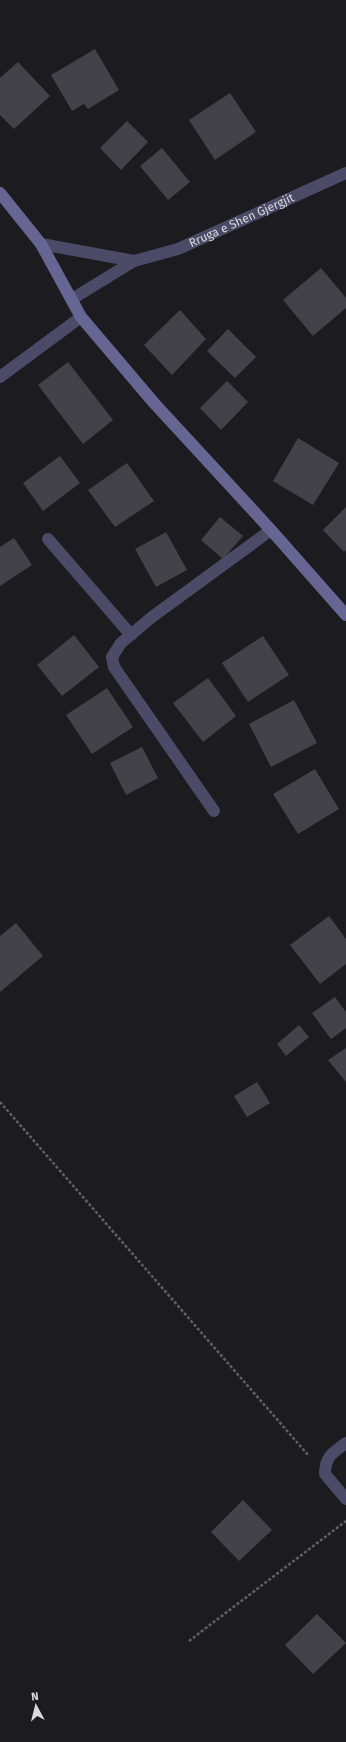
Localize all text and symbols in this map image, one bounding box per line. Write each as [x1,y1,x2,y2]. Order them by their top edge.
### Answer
street label: Rruga e Shen Gjergjit [187,190,297,250]
north arrow [16,1686,56,1726]
text: N [30,1690,39,1703]

